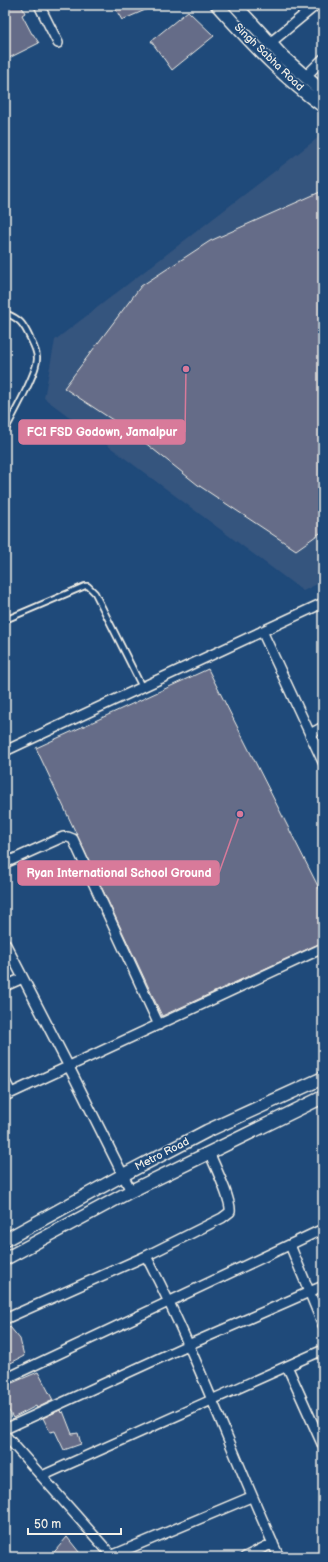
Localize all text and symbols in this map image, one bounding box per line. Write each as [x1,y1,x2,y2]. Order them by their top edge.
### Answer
street label: Singh Sabha Road [232,21,306,93]
callout: FCI FSD Godown, Jamalpur [19,420,185,444]
text: FCI FSD Godown, Jamalpur [27,425,178,440]
callout: Ryan International School Ground [18,861,219,885]
text: Ryan International School Ground [27,866,211,881]
street label: Metro Road [133,1135,191,1173]
scale bar [28,1510,121,1536]
text: 50 m [34,1517,61,1532]

